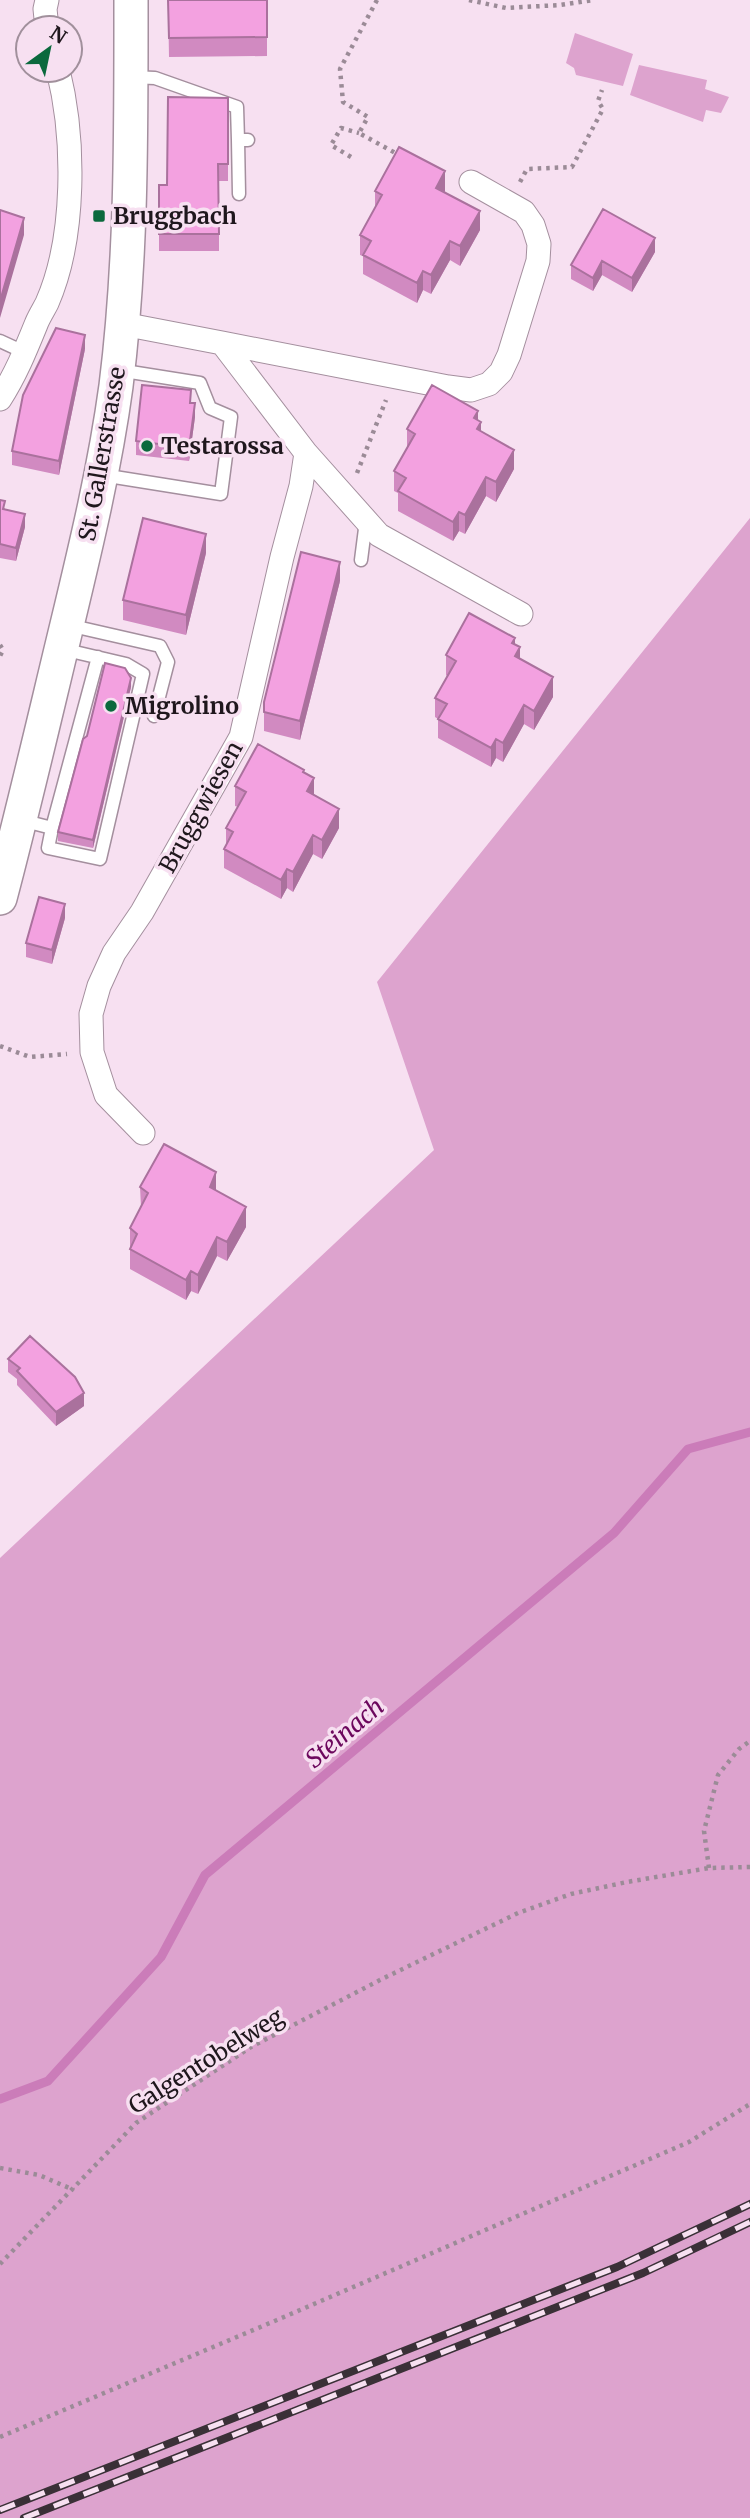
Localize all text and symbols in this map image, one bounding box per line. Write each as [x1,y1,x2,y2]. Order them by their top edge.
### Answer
north arrow [14,14,84,84]
text: N [45,21,71,49]
place label: Bruggbach [113,201,237,230]
marker: Bruggbach [91,208,107,224]
street label: St. Gallerstrasse [72,364,131,543]
place label: Testarossa [161,431,284,460]
marker: Testarossa [139,438,155,454]
place label: Migrolino [125,691,239,720]
marker: Migrolino [103,698,119,714]
street label: Bruggwiesen [152,736,249,878]
water label: Steinach [299,1691,390,1774]
street label: Galgentobelweg [123,2001,289,2120]

